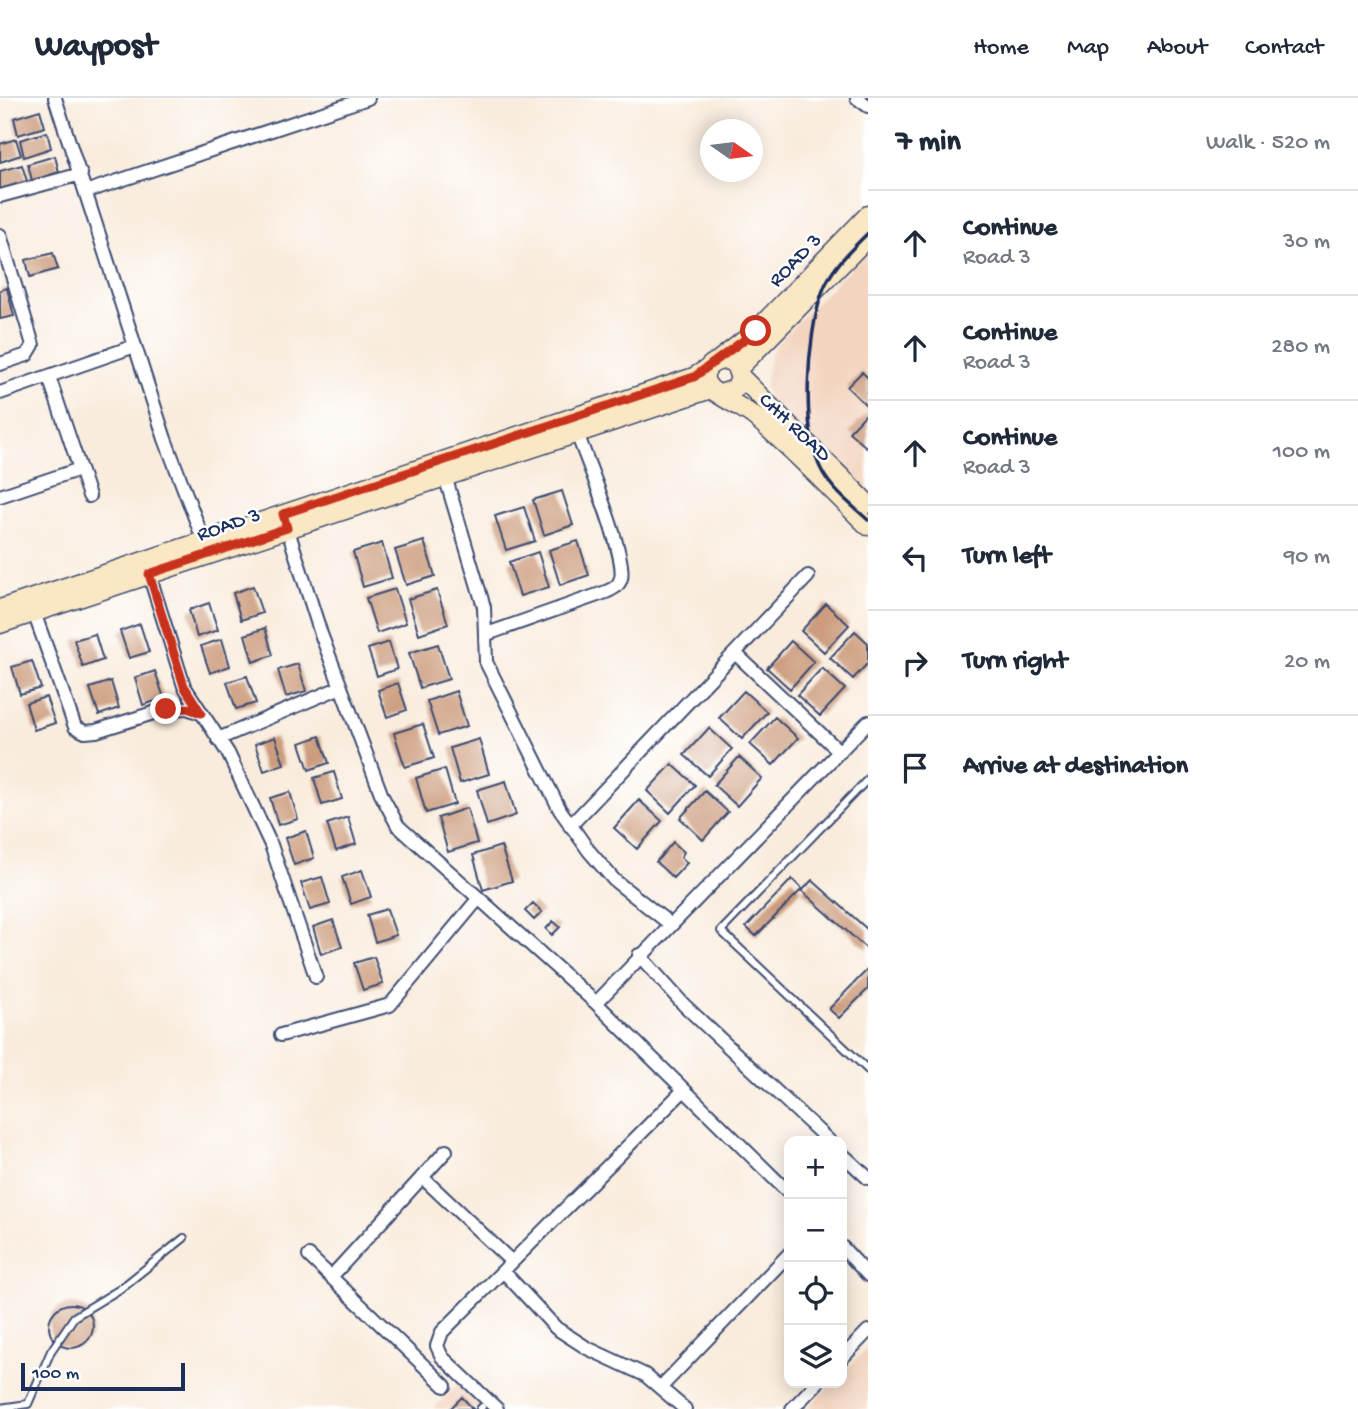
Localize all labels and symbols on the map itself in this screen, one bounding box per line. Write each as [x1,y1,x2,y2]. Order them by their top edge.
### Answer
north arrow [700,119,763,182]
street label: ROAD 3 [765,229,828,294]
route start [740,315,771,346]
street label: CHH ROAD [752,389,835,469]
street label: ROAD 3 [194,504,264,549]
route end [150,693,181,724]
scale bar [21,1360,186,1392]

